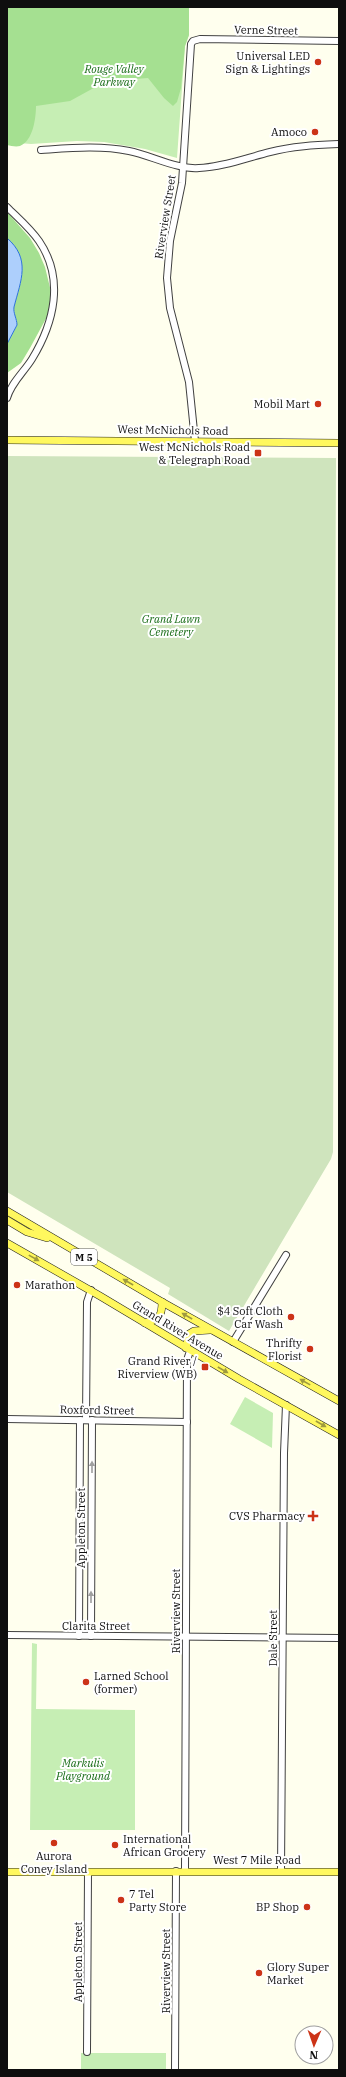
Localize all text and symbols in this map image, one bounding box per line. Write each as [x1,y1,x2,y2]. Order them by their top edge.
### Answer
street label: Verne Street [234,22,298,38]
place label: Universal LED Sign & Lightings [226,49,310,76]
marker: Universal LED Sign & Lightings [313,57,323,67]
park label: Rouge Valley Parkway [84,62,144,89]
place label: Amoco [271,125,307,139]
marker: Amoco [310,127,320,137]
street label: Riverview Street [151,174,179,260]
place label: Mobil Mart [254,397,310,411]
marker: Mobil Mart [313,399,323,409]
street label: West McNichols Road [117,422,229,438]
place label: West McNichols Road & Telegraph Road [139,440,250,467]
marker: West McNichols Road & Telegraph Road [253,448,263,458]
park label: Grand Lawn Cemetery [142,612,201,639]
road number: M 5 [71,1249,97,1265]
one-way arrow [28,1255,40,1262]
place label: Marathon [25,1278,75,1292]
one-way arrow [122,1279,134,1286]
marker: Marathon [12,1280,22,1290]
street label: Grand River Avenue [130,1297,226,1363]
place label: $4 Soft Cloth Car Wash [217,1304,283,1331]
marker: $4 Soft Cloth Car Wash [286,1312,296,1322]
one-way arrow [181,1313,193,1320]
place label: Thrifty Florist [266,1336,302,1363]
marker: Thrifty Florist [305,1344,315,1354]
place label: Grand River / Riverview (WB) [117,1354,197,1381]
marker: Grand River / Riverview (WB) [200,1362,210,1372]
one-way arrow [217,1367,229,1374]
one-way arrow [299,1378,311,1385]
street label: Roxford Street [60,1402,134,1418]
one-way arrow [315,1421,327,1428]
one-way arrow [89,1460,95,1473]
street label: Appleton Street [74,1488,88,1568]
place label: CVS Pharmacy [229,1509,305,1523]
marker: CVS Pharmacy [308,1511,318,1521]
street label: Riverview Street [169,1568,183,1653]
one-way arrow [88,1590,94,1603]
street label: Dale Street [266,1610,280,1666]
street label: Clarita Street [62,1619,130,1633]
place label: Larned School (former) [94,1669,169,1696]
marker: Larned School (former) [81,1677,91,1687]
park label: Markulis Playground [55,1756,111,1783]
place label: International African Grocery [123,1832,206,1859]
marker: Aurora Coney Island [49,1838,59,1848]
marker: International African Grocery [110,1840,120,1850]
place label: Aurora Coney Island [21,1849,88,1876]
street label: West 7 Mile Road [213,1853,301,1867]
place label: 7 Tel Party Store [129,1887,186,1914]
marker: 7 Tel Party Store [116,1895,126,1905]
place label: BP Shop [256,1900,299,1914]
marker: BP Shop [302,1902,312,1912]
street label: Appleton Street [71,1922,85,2002]
street label: Riverview Street [159,1928,173,2013]
place label: Glory Super Market [267,1960,329,1987]
marker: Glory Super Market [254,1968,264,1978]
north arrow [294,2025,334,2065]
text: N [309,2048,318,2062]

